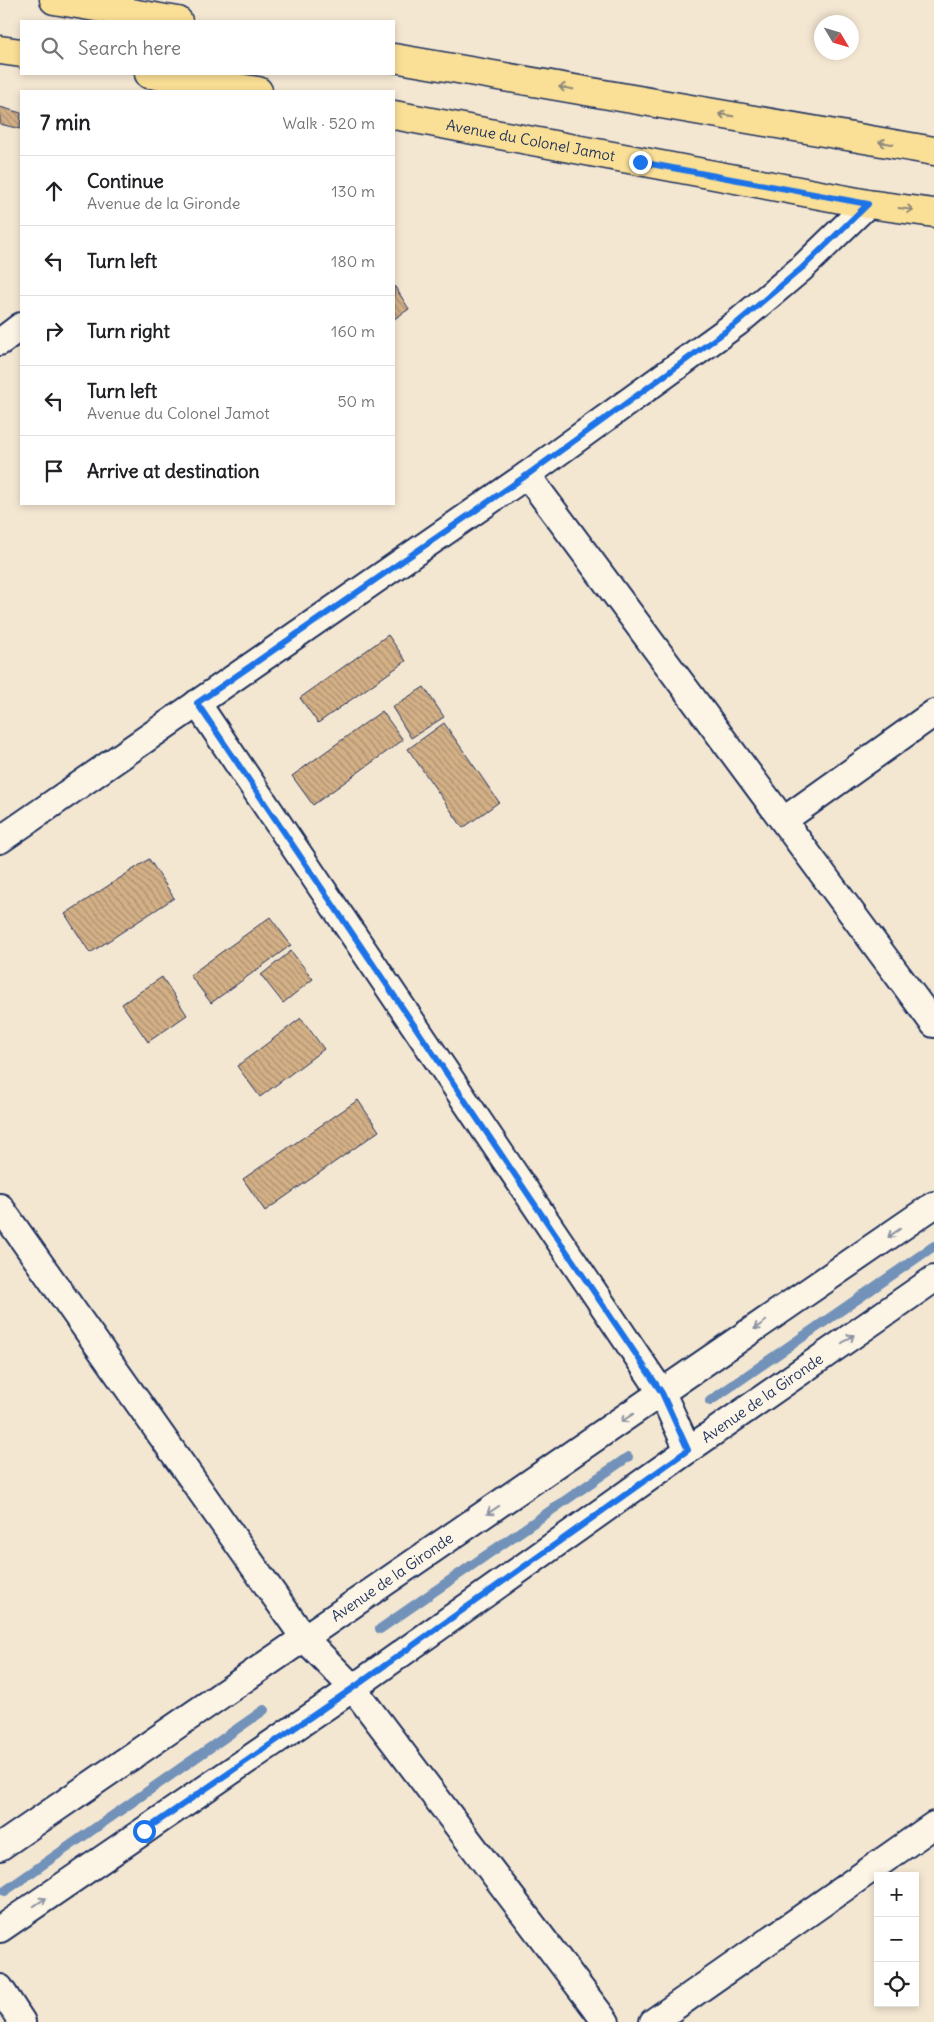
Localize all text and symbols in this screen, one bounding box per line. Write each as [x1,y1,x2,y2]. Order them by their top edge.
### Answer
north arrow [814,15,859,60]
search box [20,20,395,75]
icon: search [38,34,66,62]
text: Search here [78,36,181,60]
one-way arrow [558,82,574,92]
text: 7 min [40,109,91,136]
one-way arrow [718,110,734,120]
text: Walk · 520 m [283,113,375,133]
street label: Avenue du Colonel Jamot [445,115,617,165]
one-way arrow [878,137,894,147]
route end [629,151,652,174]
text: Continue [87,169,164,193]
icon: ahead [40,177,68,205]
text: 130 m [331,181,375,201]
text: Avenue de la Gironde [87,193,240,213]
one-way arrow [898,204,914,214]
icon: left [40,247,68,275]
text: Turn left [87,249,157,273]
text: 180 m [331,251,375,271]
icon: right [40,317,68,345]
text: Turn right [87,319,170,343]
text: 160 m [331,321,375,341]
text: Turn left [87,379,157,403]
icon: left [40,387,68,415]
text: 50 m [337,391,375,411]
text: Avenue du Colonel Jamot [87,403,270,423]
icon: arrive [40,457,68,485]
text: Arrive at destination [87,459,260,483]
one-way arrow [887,1228,901,1238]
one-way arrow [753,1320,767,1330]
one-way arrow [841,1334,855,1344]
street label: Avenue de la Gironde [698,1349,827,1447]
one-way arrow [620,1413,634,1423]
one-way arrow [486,1505,500,1515]
street label: Avenue de la Gironde [327,1528,457,1626]
route start [133,1820,156,1843]
map controls [874,1872,919,2007]
button: + [874,1872,919,1917]
one-way arrow [33,1897,47,1907]
button: − [874,1917,919,1962]
button: locate [874,1962,919,2007]

